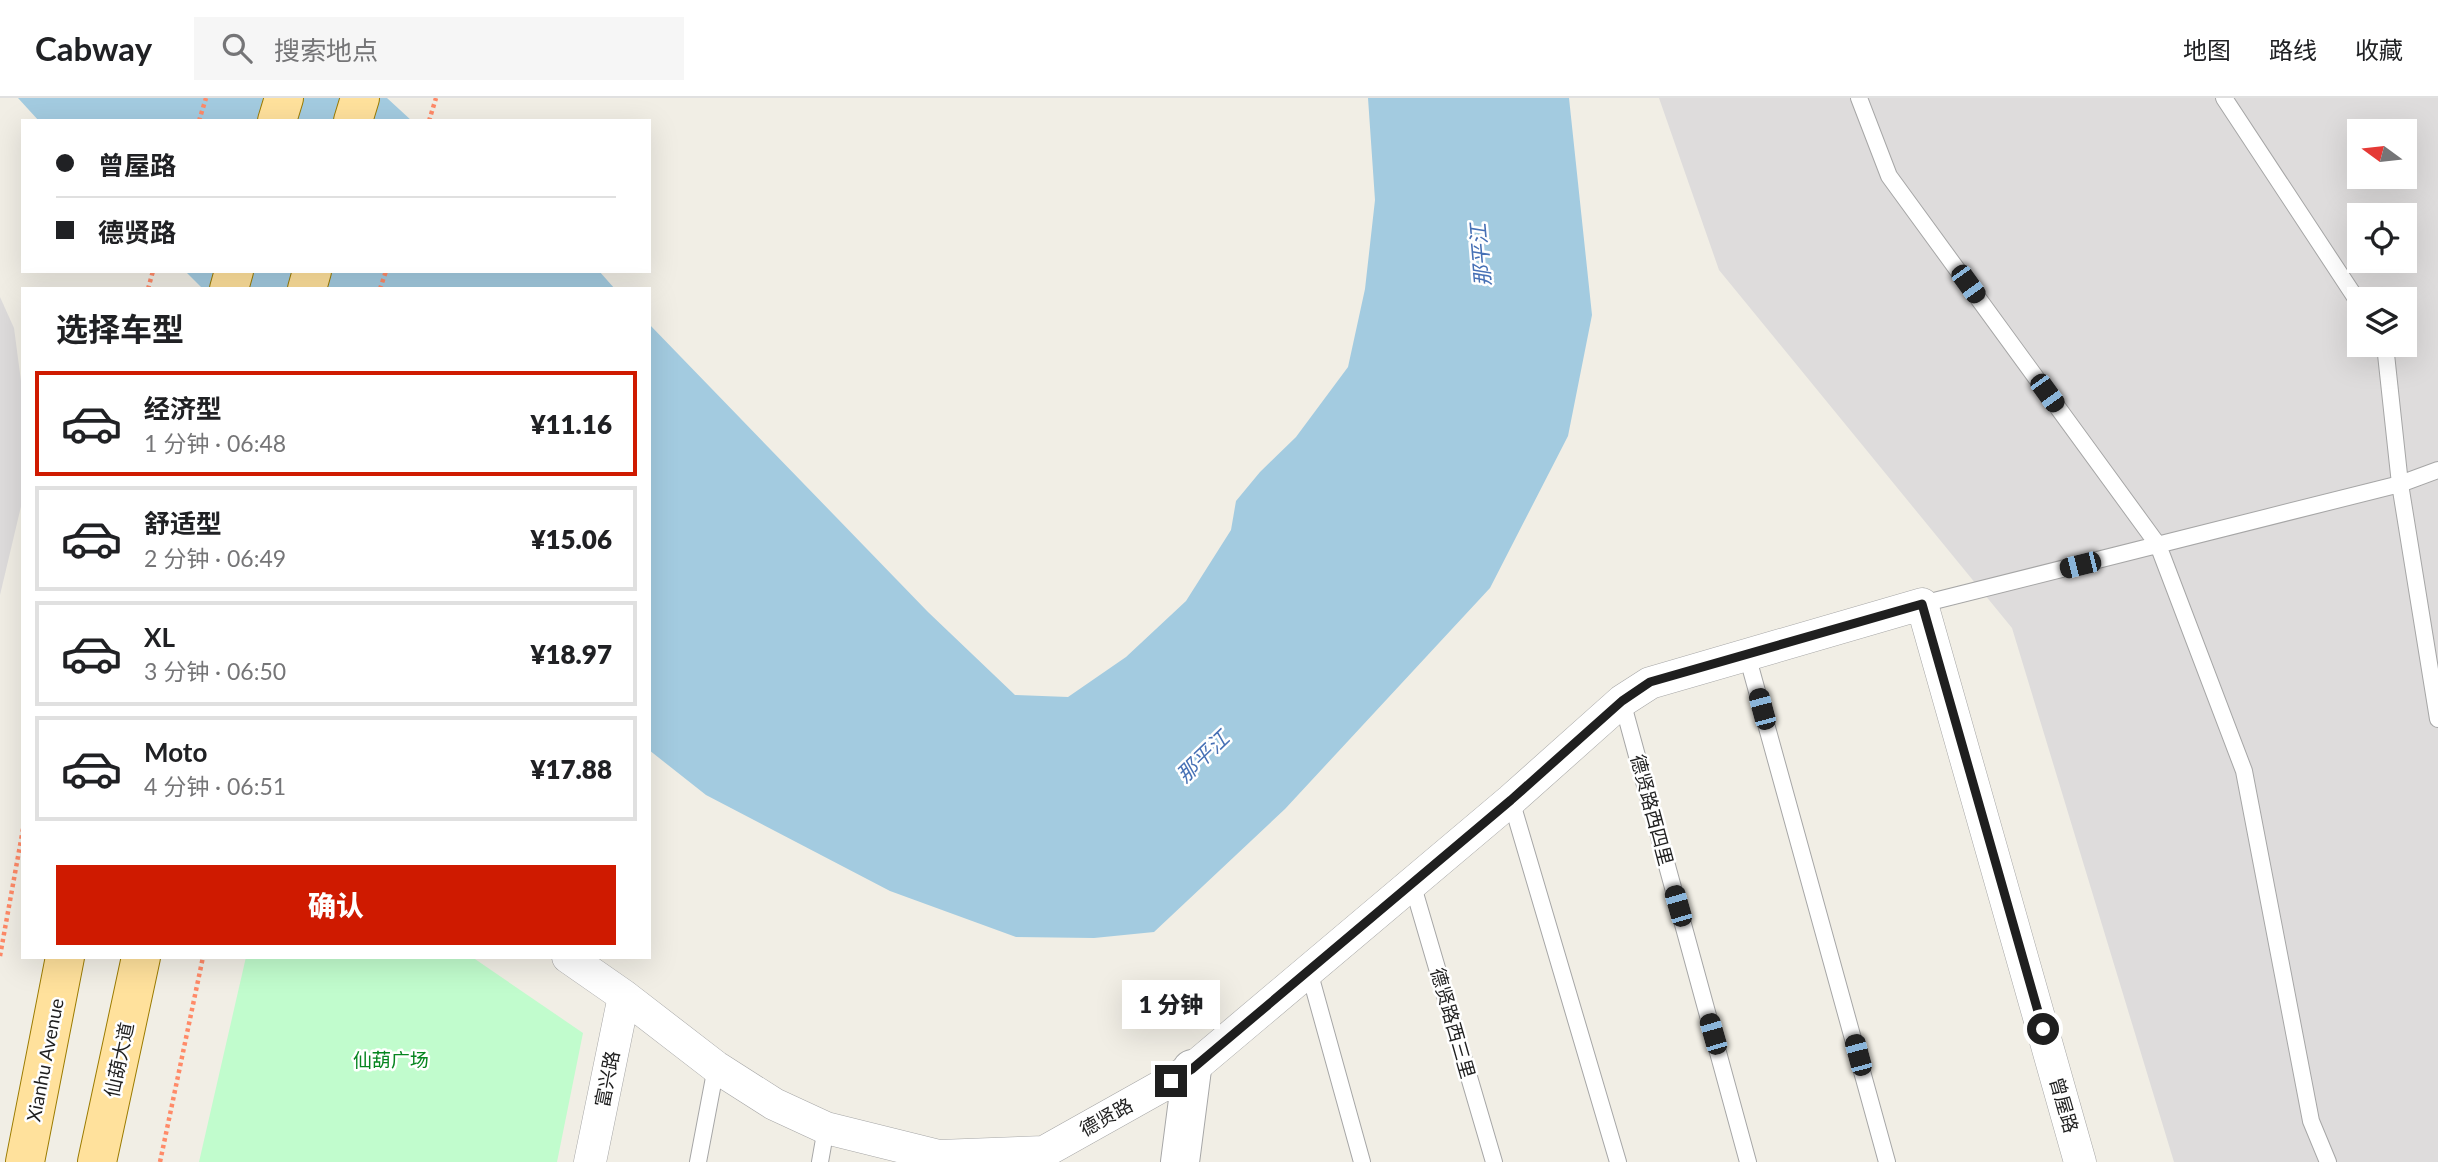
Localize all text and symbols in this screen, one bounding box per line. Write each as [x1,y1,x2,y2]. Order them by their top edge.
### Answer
search box [194,17,684,80]
text: Cabway [35,28,152,68]
icon: search [218,29,256,67]
text: 搜索地点 [274,34,378,66]
text: 地图 [2183,35,2231,64]
text: 路线 [2269,35,2317,64]
text: 收藏 [2355,35,2403,64]
north arrow [2347,119,2417,189]
map controls [2347,119,2417,357]
text: 曾屋路 [98,149,176,181]
button: locate [2347,203,2417,273]
text: 德贤路 [98,216,176,248]
water label: 那平江 [1464,221,1495,288]
car [1948,261,1989,307]
button: layers [2347,287,2417,357]
text: 选择车型 [56,309,184,348]
car [2027,370,2068,416]
icon: car [60,392,123,455]
text: 经济型 [144,392,222,424]
text: ¥11.16 [530,408,612,440]
text: 1 分钟 · 06:48 [144,429,286,457]
icon: car [60,507,123,570]
text: 舒适型 [144,507,222,539]
text: ¥15.06 [530,523,612,555]
text: 2 分钟 · 06:49 [144,544,286,572]
car [2058,550,2103,580]
text: XL [144,621,175,653]
icon: car [60,622,123,685]
text: ¥18.97 [530,638,612,670]
text: 3 分钟 · 06:50 [144,657,286,685]
car [1747,686,1778,732]
water label: 那平江 [1171,724,1235,787]
text: Moto [144,736,207,768]
icon: car [60,737,123,800]
street label: 德贤路西四里 [1627,752,1678,868]
text: ¥17.88 [530,753,612,785]
text: 4 分钟 · 06:51 [144,772,286,800]
button: 确认 [56,865,616,945]
car [1663,883,1694,929]
street label: 德贤路西三里 [1427,965,1480,1081]
callout: 1 分钟 [1122,979,1220,1028]
text: 1 分钟 [1139,990,1203,1018]
street label: Xianhu Avenue [21,996,68,1124]
car [1698,1011,1729,1057]
route start [2027,1013,2059,1045]
street label: 仙葫大道 [99,1020,138,1099]
car [1843,1032,1874,1078]
park label: 仙葫广场 [353,1048,429,1071]
street label: 富兴路 [590,1049,623,1109]
route end [1155,1065,1187,1097]
street label: 曾屋路 [2046,1074,2083,1135]
street label: 德贤路 [1075,1093,1136,1140]

